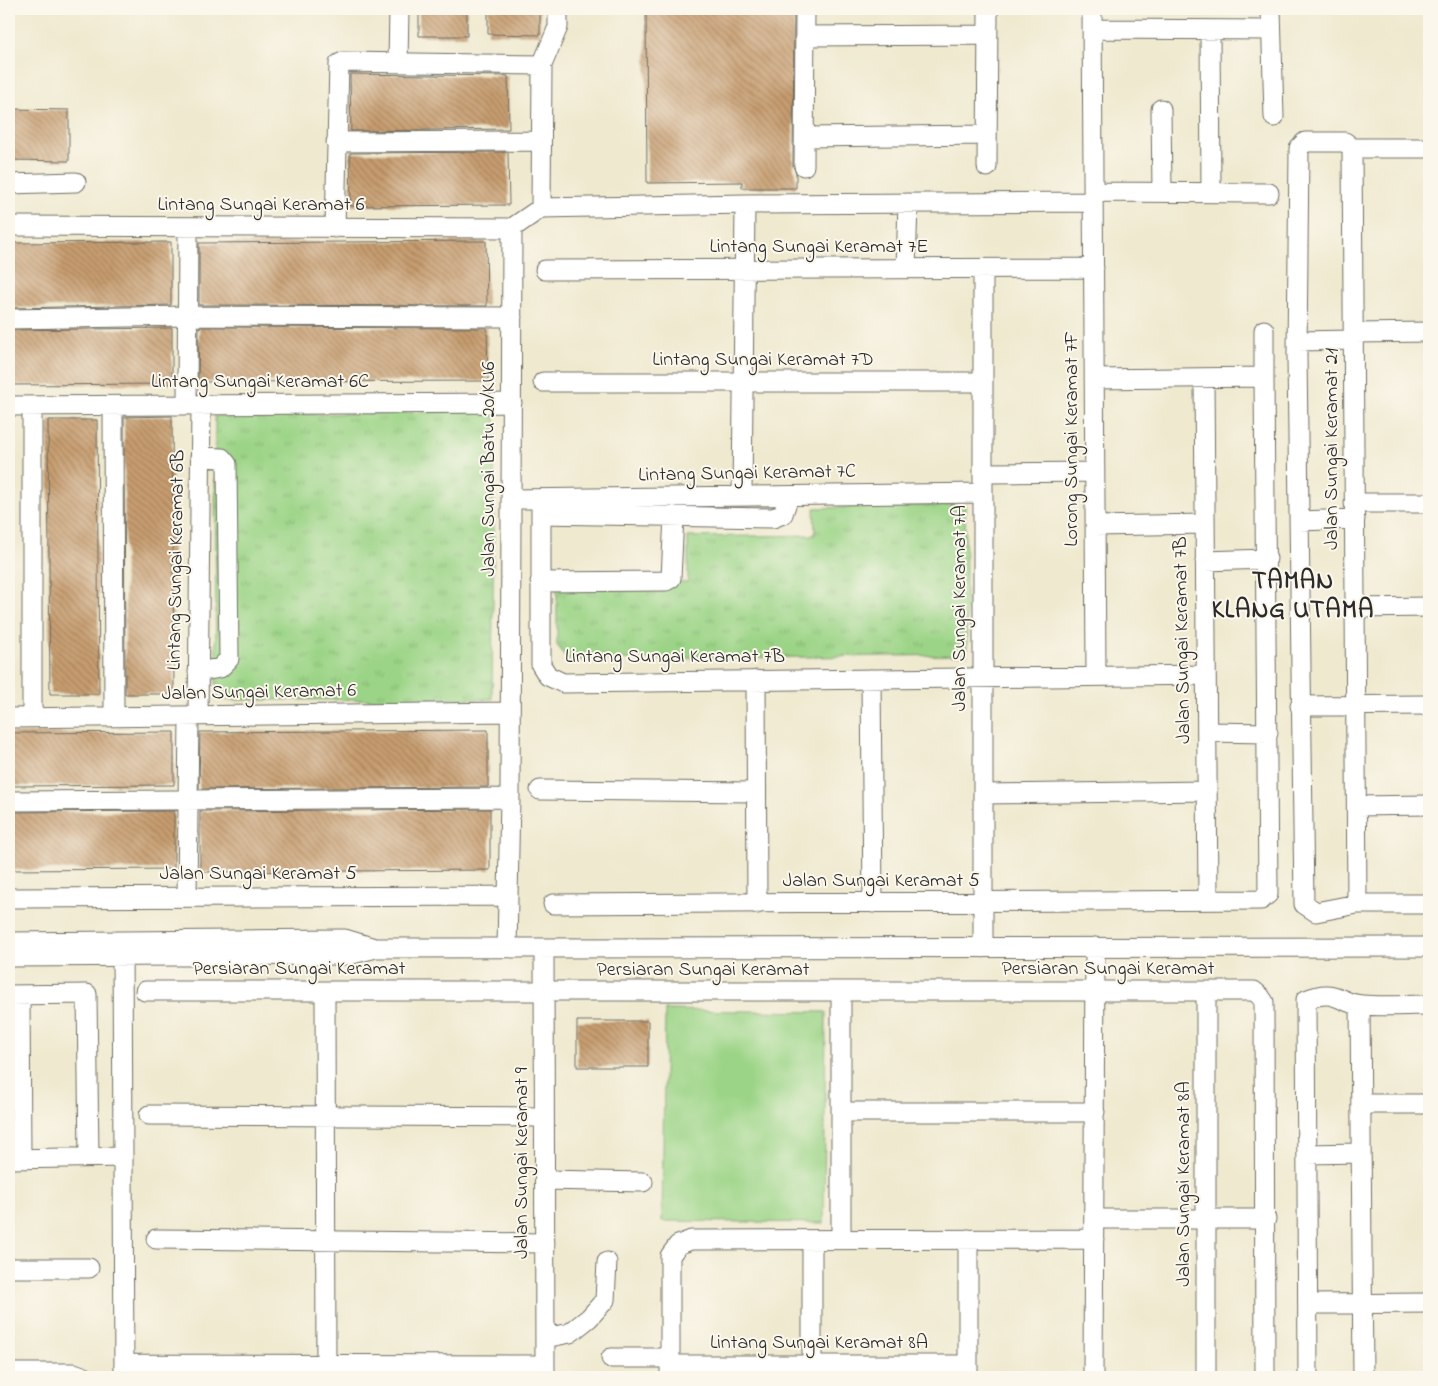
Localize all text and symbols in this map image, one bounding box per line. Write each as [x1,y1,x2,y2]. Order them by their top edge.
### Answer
street label: Lintang Sungai Keramat 6 [157,191,365,221]
street label: Lintang Sungai Keramat 7E [710,233,928,263]
street label: Lorong Sungai Keramat 7F [1058,331,1088,547]
street label: Lintang Sungai Keramat 7D [652,346,874,376]
street label: Jalan Sungai Keramat 21 [1318,348,1348,550]
street label: Jalan Sungai Batu 20/KU6 [475,361,505,577]
street label: Lintang Sungai Keramat 6C [151,368,369,398]
street label: Lintang Sungai Keramat 6B [161,449,194,671]
street label: Lintang Sungai Keramat 7C [638,458,856,491]
street label: Jalan Sungai Keramat 7A [946,505,976,711]
street label: Jalan Sungai Keramat 7B [1167,536,1200,744]
district label: TAMAN KLANG UTAMA [1212,564,1374,629]
street label: Lintang Sungai Keramat 7B [565,643,785,673]
street label: Jalan Sungai Keramat 6 [161,677,357,710]
street label: Jalan Sungai Keramat 5 [159,860,357,890]
street label: Jalan Sungai Keramat 5 [782,867,980,897]
street label: Persiaran Sungai Keramat [192,955,406,985]
street label: Persiaran Sungai Keramat [1001,955,1215,985]
street label: Persiaran Sungai Keramat [596,956,810,986]
street label: Jalan Sungai Keramat 9 [508,1067,538,1259]
street label: Jalan Sungai Keramat 8A [1170,1081,1200,1287]
street label: Lintang Sungai Keramat 8A [710,1329,928,1359]

